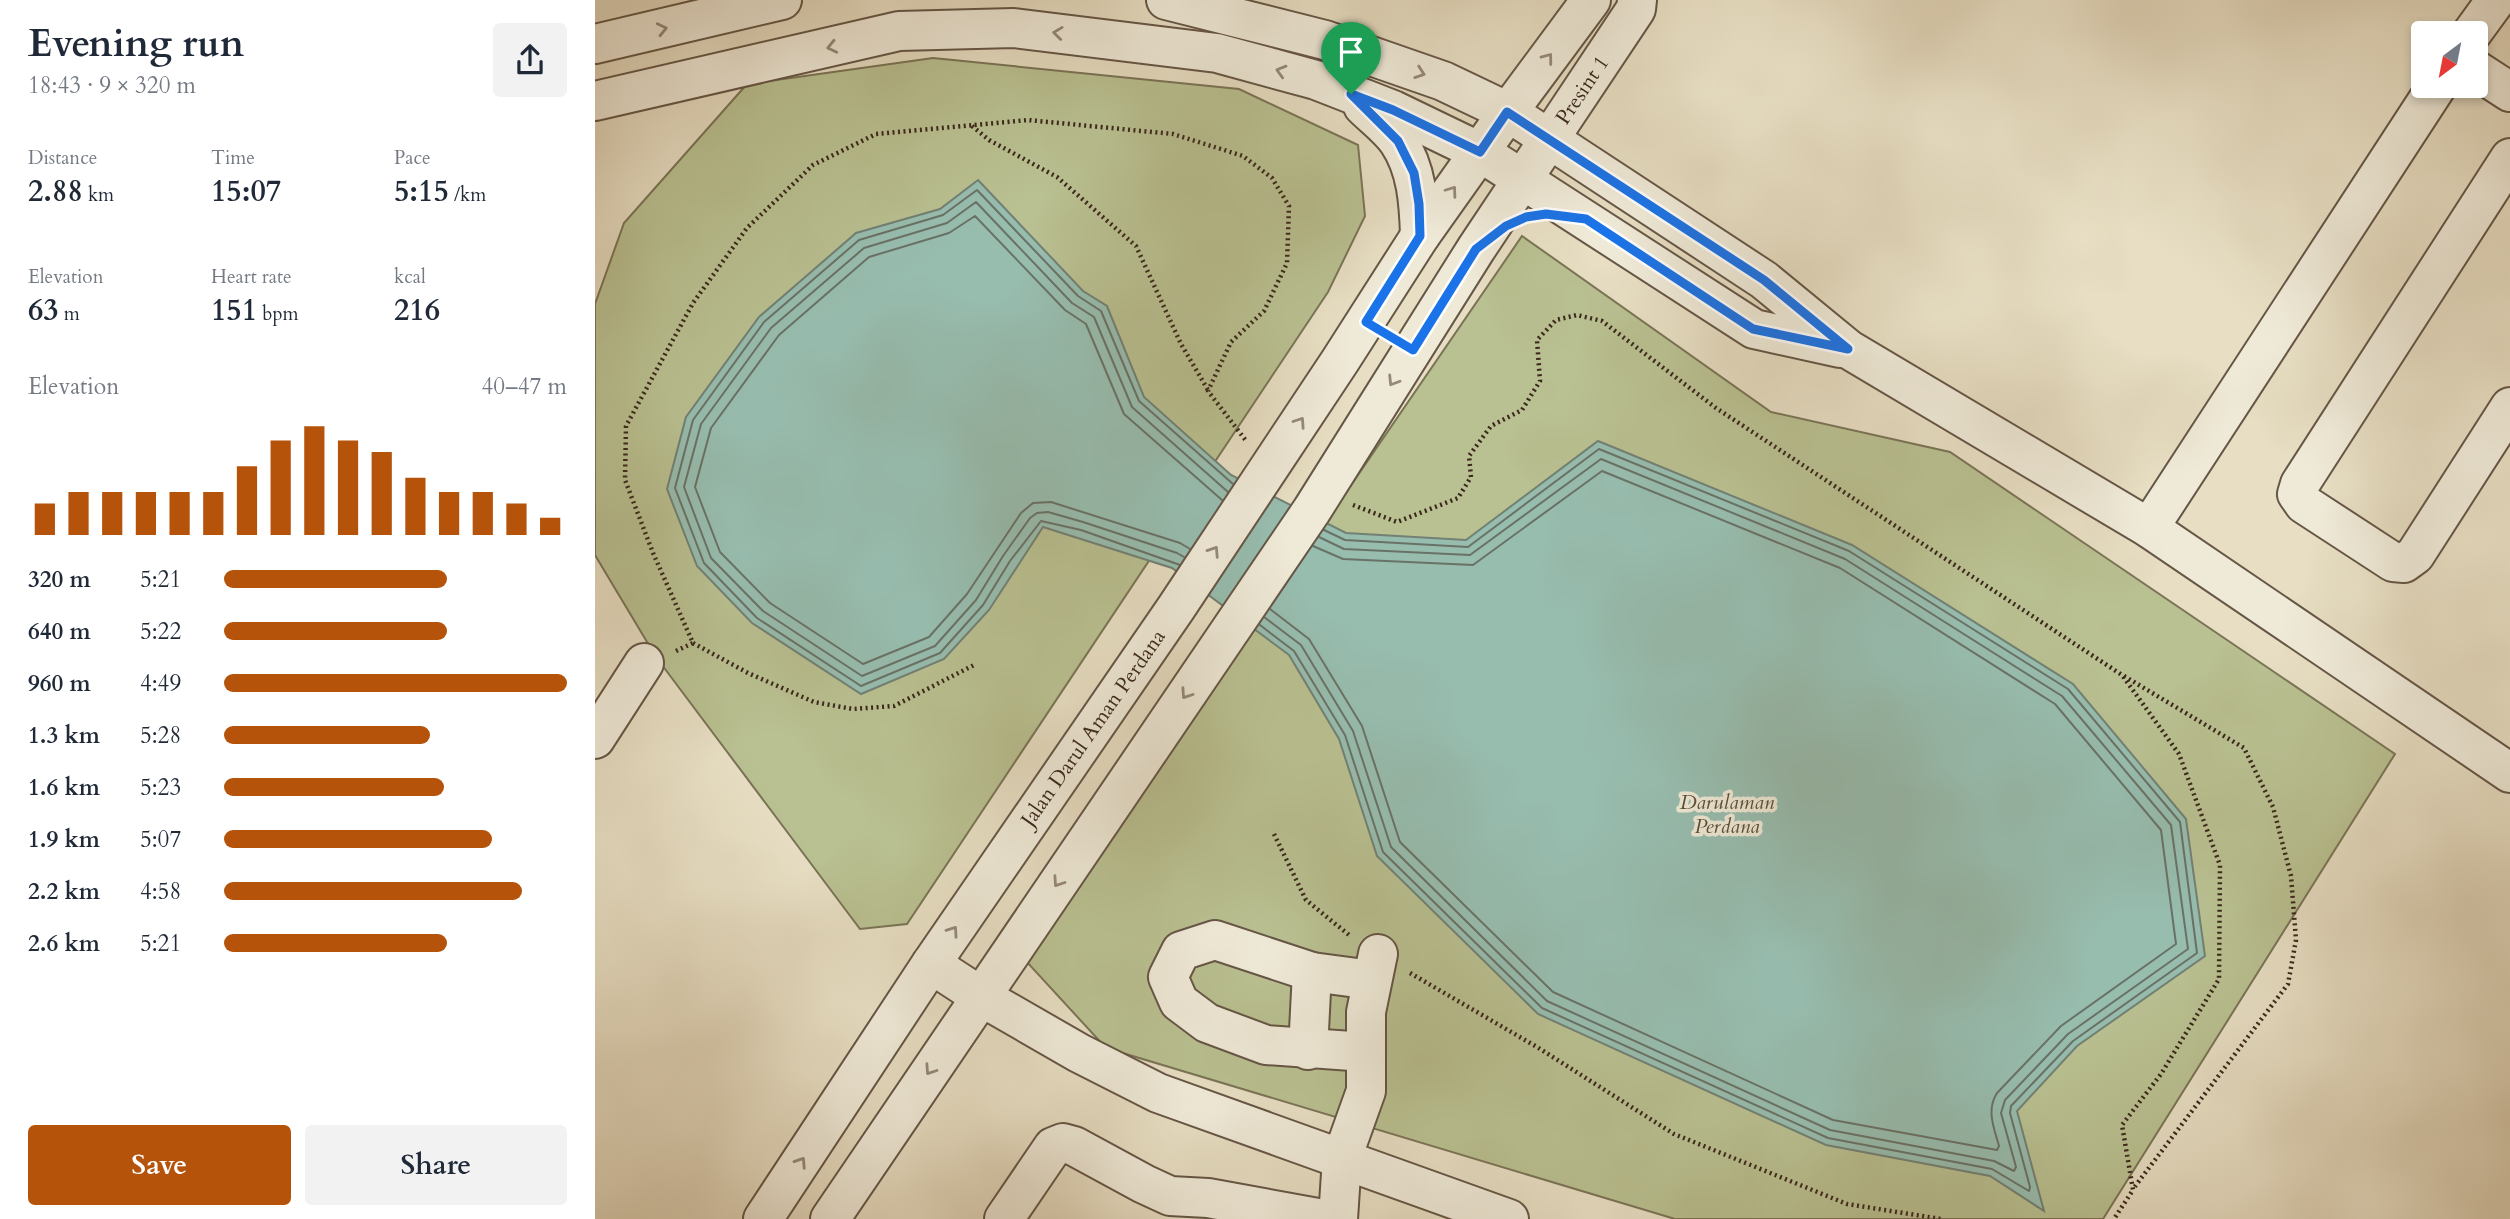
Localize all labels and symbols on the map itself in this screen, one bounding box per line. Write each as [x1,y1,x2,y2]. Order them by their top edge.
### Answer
north arrow [2411,21,2489,98]
pin [1321,22,1381,94]
one-way arrow [655,23,667,37]
one-way arrow [1052,26,1063,41]
one-way arrow [826,39,838,53]
street label: Presint 1 [1549,50,1616,131]
one-way arrow [1540,53,1553,65]
one-way arrow [1276,64,1288,79]
one-way arrow [1413,65,1425,79]
one-way arrow [1444,187,1456,199]
one-way arrow [1389,373,1402,386]
one-way arrow [1291,417,1304,430]
one-way arrow [1205,546,1218,559]
street label: Jalan Darul Aman Perdana [1013,624,1173,835]
one-way arrow [1182,686,1194,699]
park label: Darulaman Perdana [1680,788,1775,841]
one-way arrow [1054,874,1066,887]
one-way arrow [945,926,957,939]
one-way arrow [926,1062,939,1075]
one-way arrow [793,1157,805,1170]

